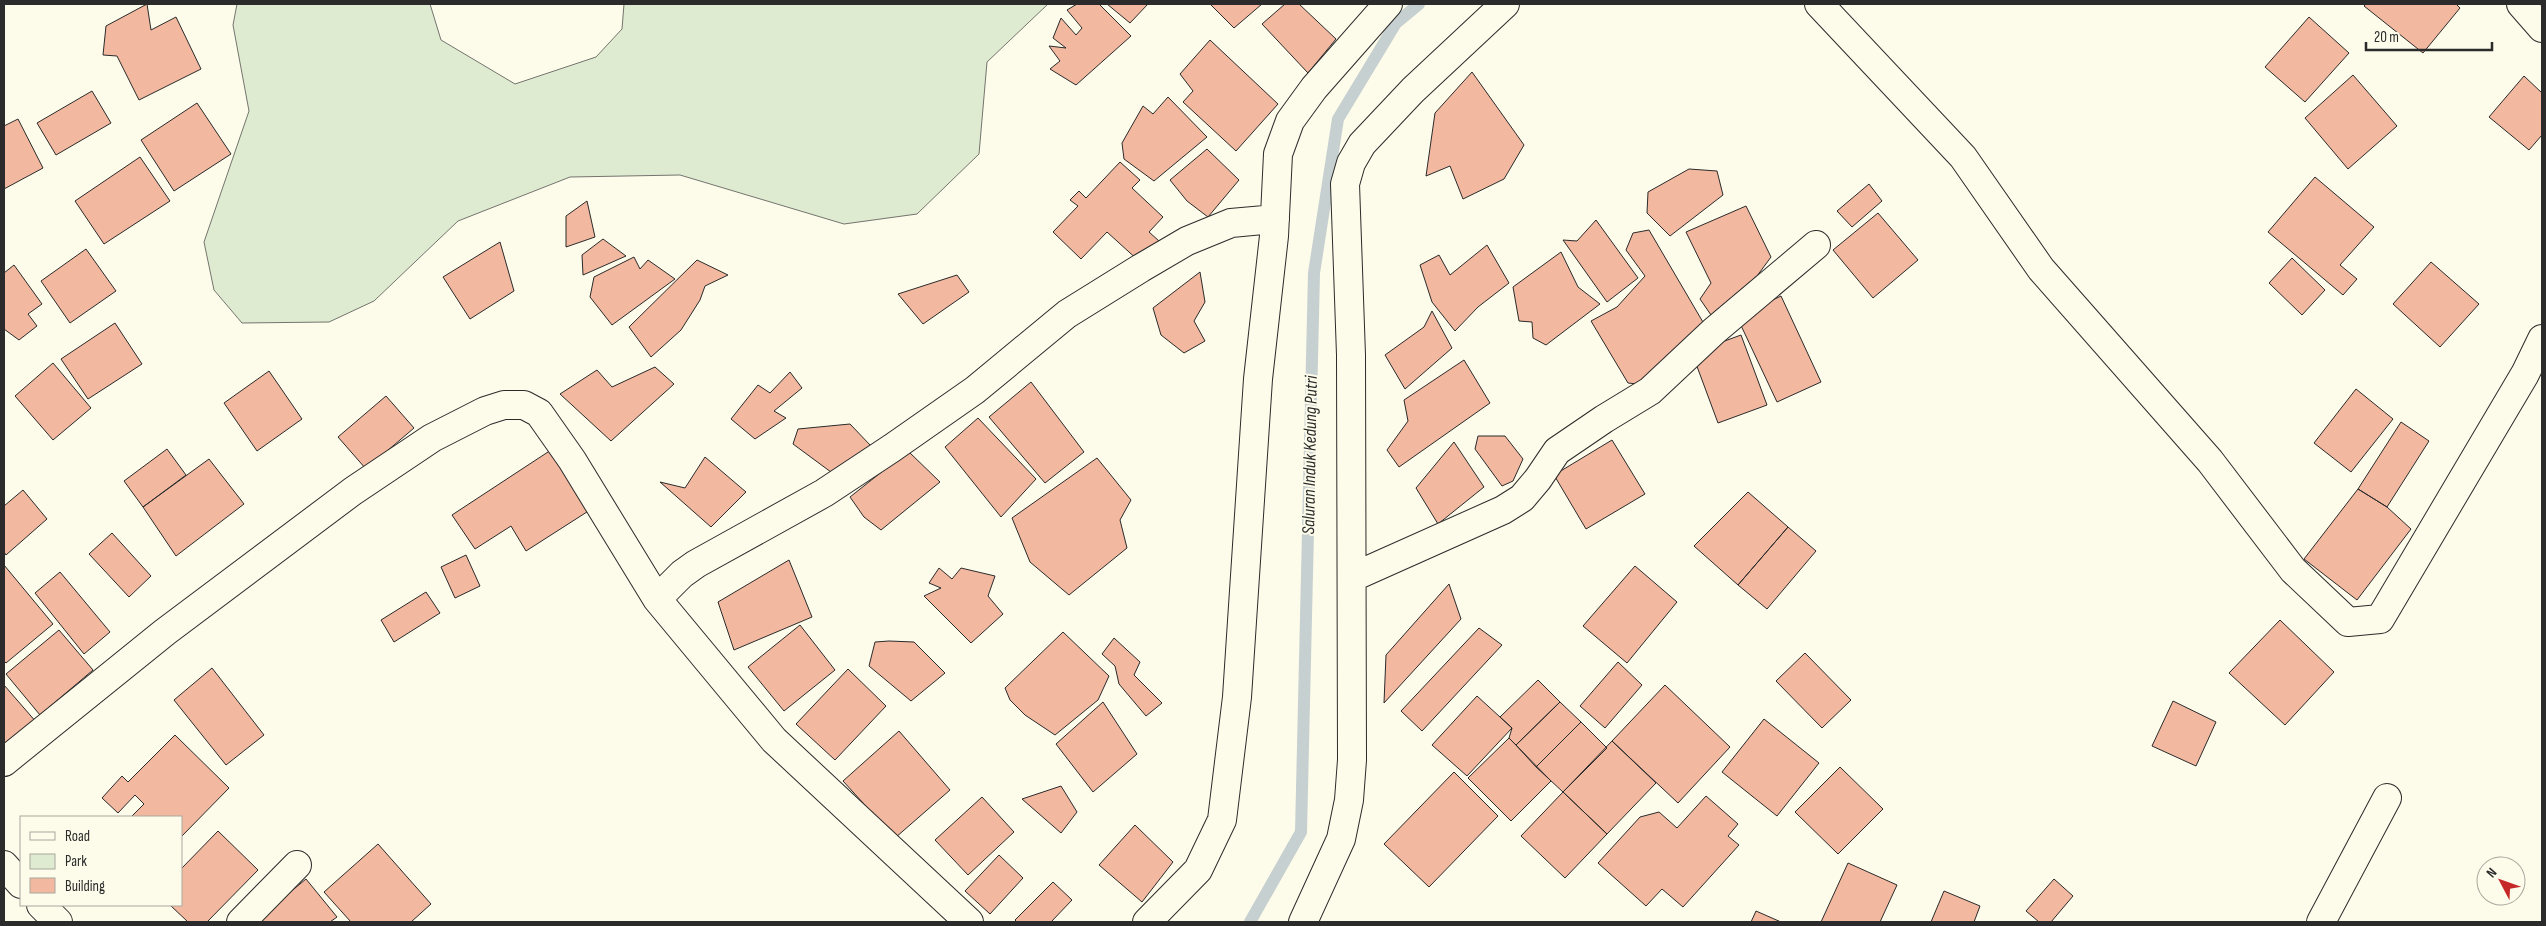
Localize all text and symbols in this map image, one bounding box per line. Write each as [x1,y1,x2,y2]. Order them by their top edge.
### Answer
scale bar [2366,20,2492,52]
text: 20 m [2374,28,2399,47]
water label: Saluran Induk Kedung Putri [1298,375,1322,535]
legend [20,816,182,906]
text: Road [65,827,90,846]
text: Park [65,852,87,871]
north arrow [2476,856,2526,906]
text: N [2483,864,2500,881]
text: Building [65,877,105,896]

